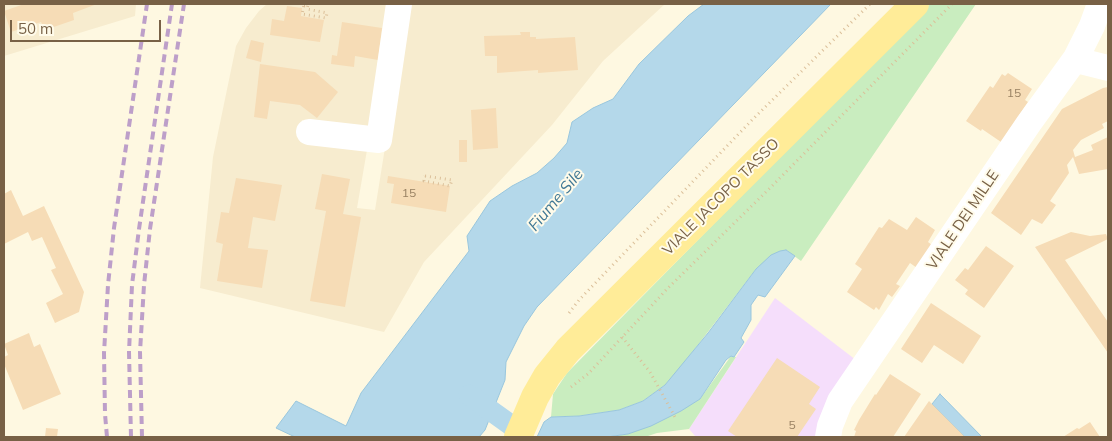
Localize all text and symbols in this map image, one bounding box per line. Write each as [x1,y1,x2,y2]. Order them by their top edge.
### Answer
scale bar [12,10,164,42]
text: 50 m [18,19,53,38]
house number: 15 [1007,86,1021,100]
street label: VIALE JACOPO TASSO [659,135,783,259]
water label: Fiume Sile [524,165,588,235]
street label: VIALE DEI MILLE [923,167,1003,273]
house number: 15 [402,186,416,200]
house number: 5 [788,418,796,432]

